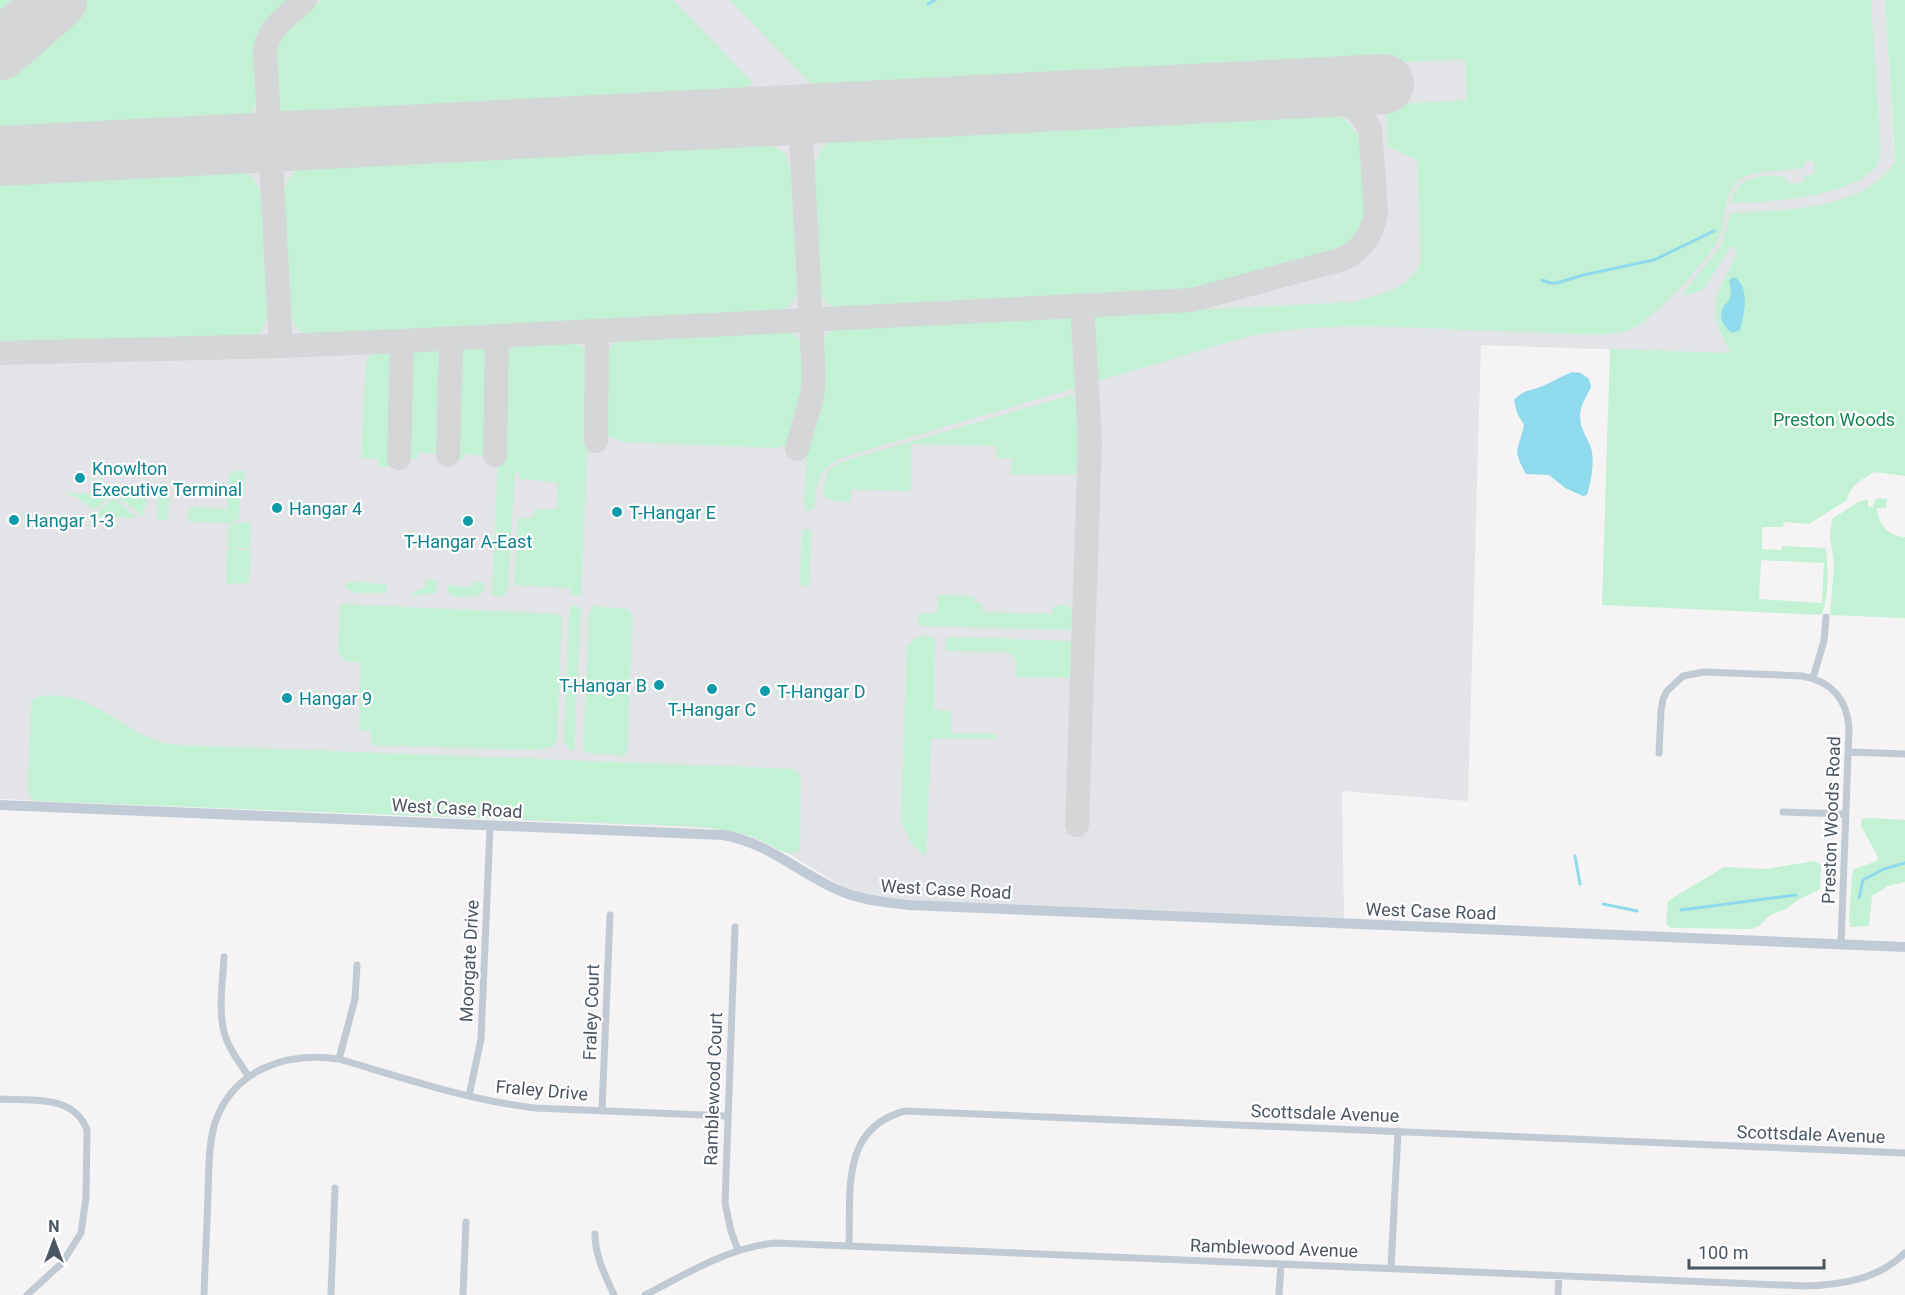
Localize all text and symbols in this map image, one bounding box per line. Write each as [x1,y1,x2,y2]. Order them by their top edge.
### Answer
park label: Preston Woods [1773,409,1895,430]
place label: Knowlton Executive Terminal [92,458,242,500]
marker: Knowlton Executive Terminal [73,471,87,485]
place label: Hangar 4 [289,498,362,519]
marker: Hangar 4 [270,501,284,515]
place label: T-Hangar E [629,502,716,523]
marker: T-Hangar E [610,505,624,519]
place label: Hangar 1-3 [26,510,114,531]
marker: Hangar 1-3 [7,513,21,527]
marker: T-Hangar A-East [461,514,475,528]
place label: T-Hangar A-East [404,531,532,552]
place label: T-Hangar B [559,675,647,696]
marker: T-Hangar B [652,678,666,692]
place label: T-Hangar D [777,681,866,702]
marker: T-Hangar C [705,682,719,696]
marker: T-Hangar D [758,684,772,698]
place label: Hangar 9 [299,688,372,709]
marker: Hangar 9 [280,691,294,705]
place label: T-Hangar C [668,699,756,720]
street label: Preston Woods Road [1818,736,1844,904]
street label: West Case Road [391,794,523,822]
street label: West Case Road [880,875,1012,903]
street label: West Case Road [1365,898,1497,924]
street label: Moorgate Drive [455,899,483,1023]
street label: Fraley Court [579,963,603,1061]
street label: Ramblewood Court [700,1012,726,1166]
street label: Fraley Drive [495,1076,589,1104]
street label: Scottsdale Avenue [1250,1100,1400,1126]
street label: Scottsdale Avenue [1736,1121,1886,1147]
north arrow [24,1211,84,1271]
text: N [48,1217,60,1236]
scale bar [1689,1232,1824,1270]
street label: Ramblewood Avenue [1190,1235,1358,1261]
text: 100 m [1698,1242,1749,1263]

